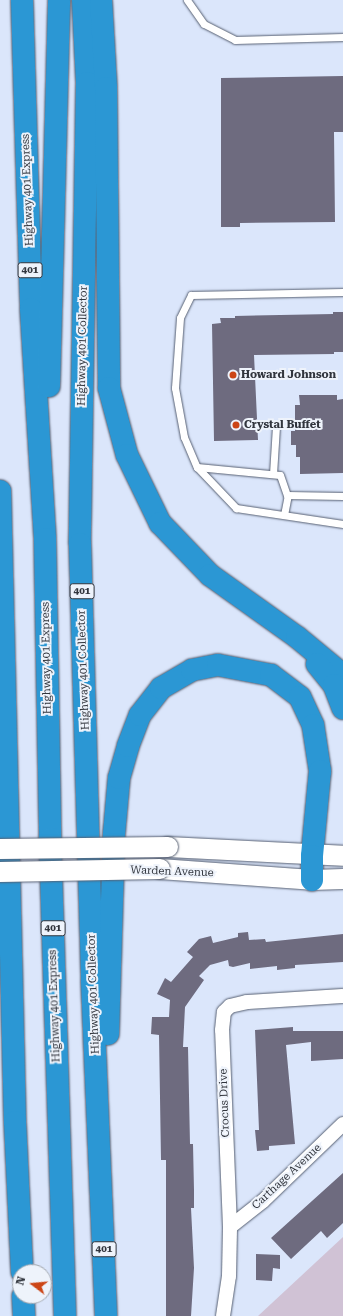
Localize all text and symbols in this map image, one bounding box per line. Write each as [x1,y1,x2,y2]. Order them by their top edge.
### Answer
street label: Highway 401 Express [19,134,37,246]
road number: 401 [17,262,43,278]
street label: Highway 401 Collector [75,286,91,406]
place label: Howard Johnson [241,368,336,382]
marker: Howard Johnson [228,370,238,380]
place label: Crystal Buffet [244,418,321,432]
marker: Crystal Buffet [231,420,241,430]
road number: 401 [69,583,95,599]
street label: Highway 401 Express [39,602,55,714]
street label: Highway 401 Collector [75,610,93,730]
street label: Warden Avenue [130,864,214,880]
road number: 401 [40,920,66,936]
street label: Highway 401 Collector [85,934,103,1054]
street label: Highway 401 Express [46,950,64,1062]
street label: Crocus Drive [217,1068,233,1138]
street label: Carthage Avenue [250,1142,324,1212]
road number: 401 [91,1241,117,1257]
north arrow [12,1264,52,1304]
text: N [14,1275,28,1287]

